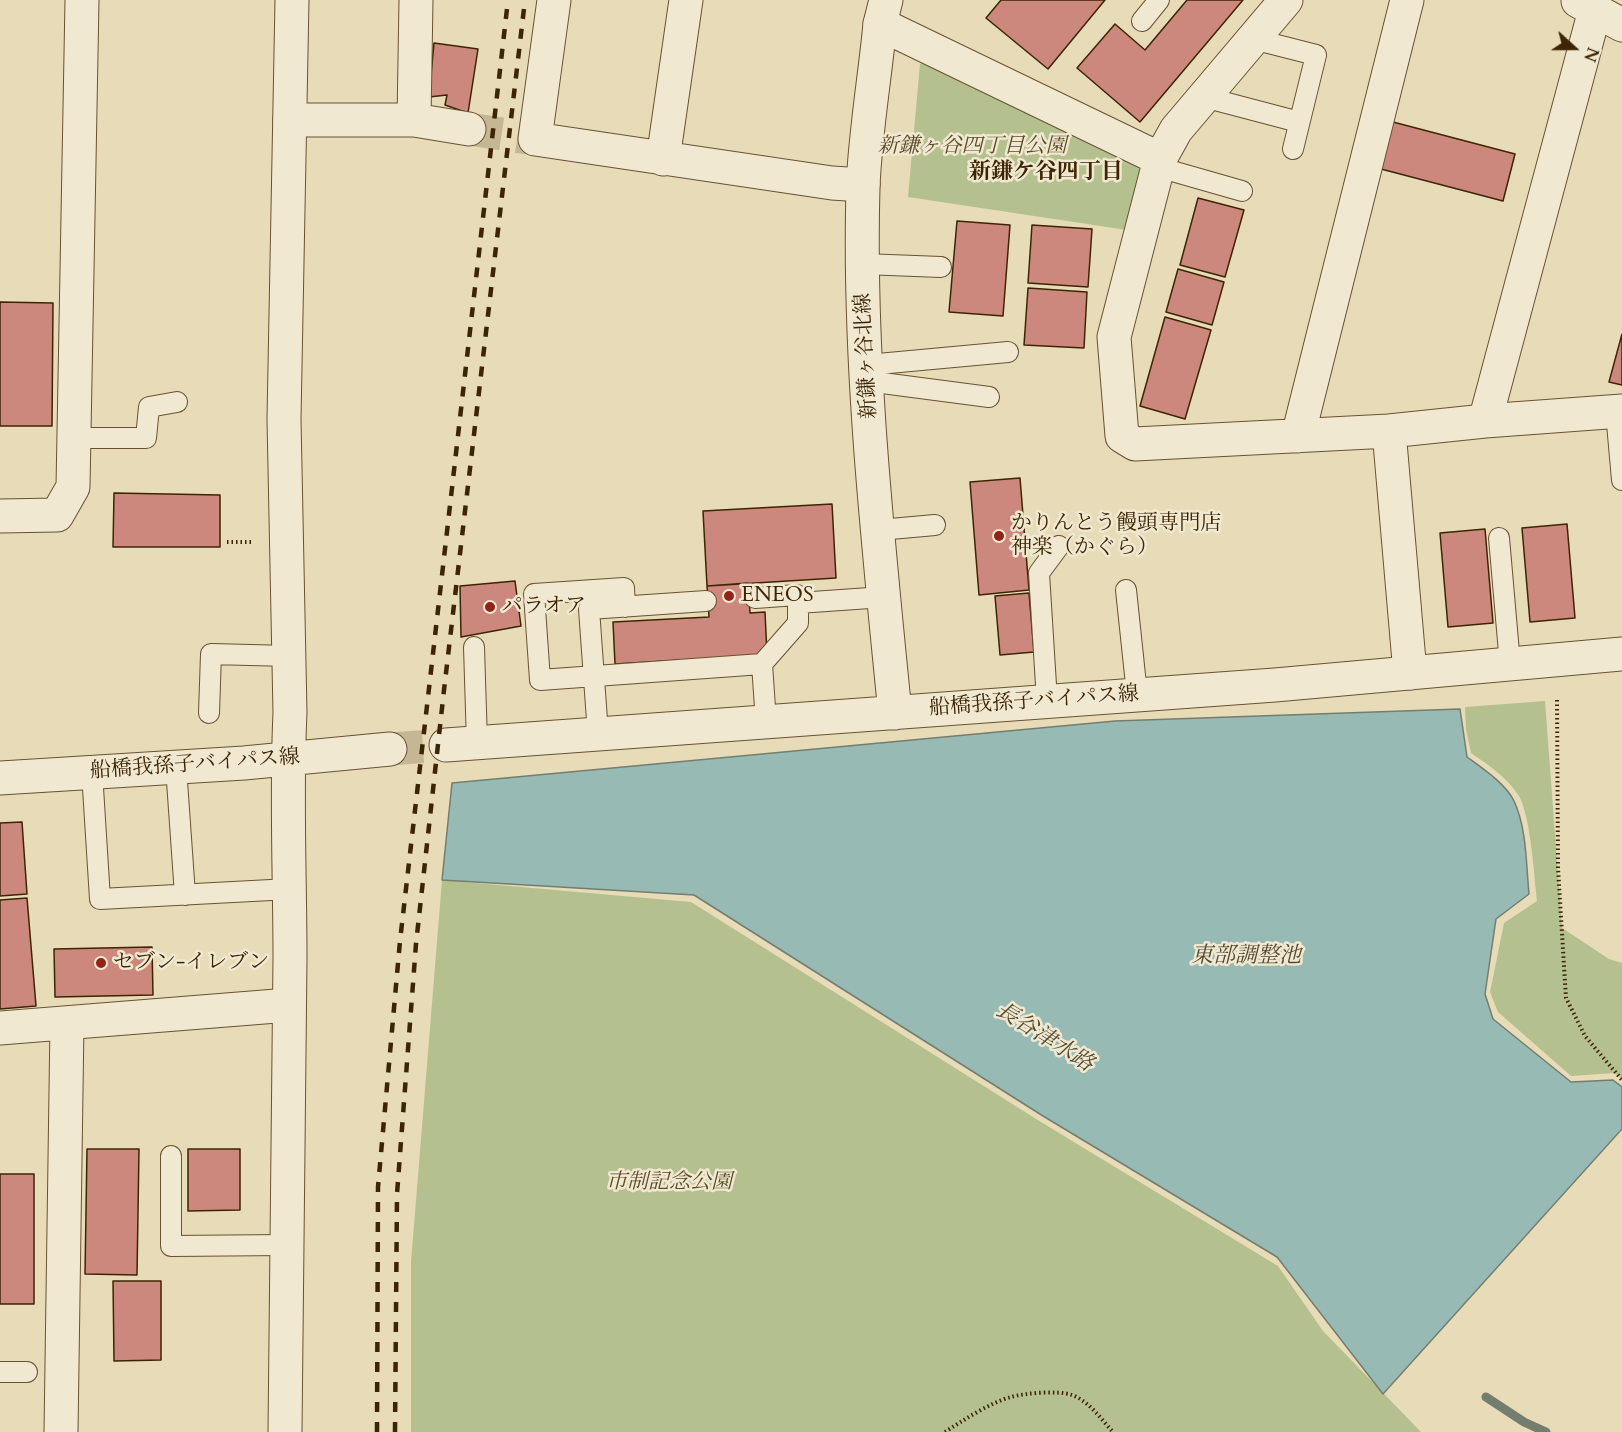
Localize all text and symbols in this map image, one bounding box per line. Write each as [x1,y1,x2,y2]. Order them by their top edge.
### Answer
north arrow [1544,18,1604,78]
text: N [1578,44,1604,65]
park label: 新鎌ヶ谷四丁目公園 [878,134,1066,160]
district label: 新鎌ケ谷四丁目 [969,160,1123,186]
street label: 新鎌ヶ谷北線 [851,292,883,420]
place label: かりんとう饅頭専門店 神楽（かぐら） [1011,511,1221,561]
marker: かりんとう饅頭専門店 神楽（かぐら） [992,529,1006,543]
place label: ENEOS [741,583,814,609]
marker: ENEOS [722,589,736,603]
place label: パラオア [502,594,586,620]
marker: パラオア [483,600,497,614]
street label: 船橋我孫子バイパス線 [928,682,1140,722]
street label: 船橋我孫子バイパス線 [89,745,301,785]
water label: 東部調整池 [1191,944,1301,970]
place label: セブン-イレブン [113,950,269,976]
marker: セブン-イレブン [94,956,108,970]
water label: 長谷津水路 [990,998,1098,1078]
park label: 市制記念公園 [606,1170,732,1196]

